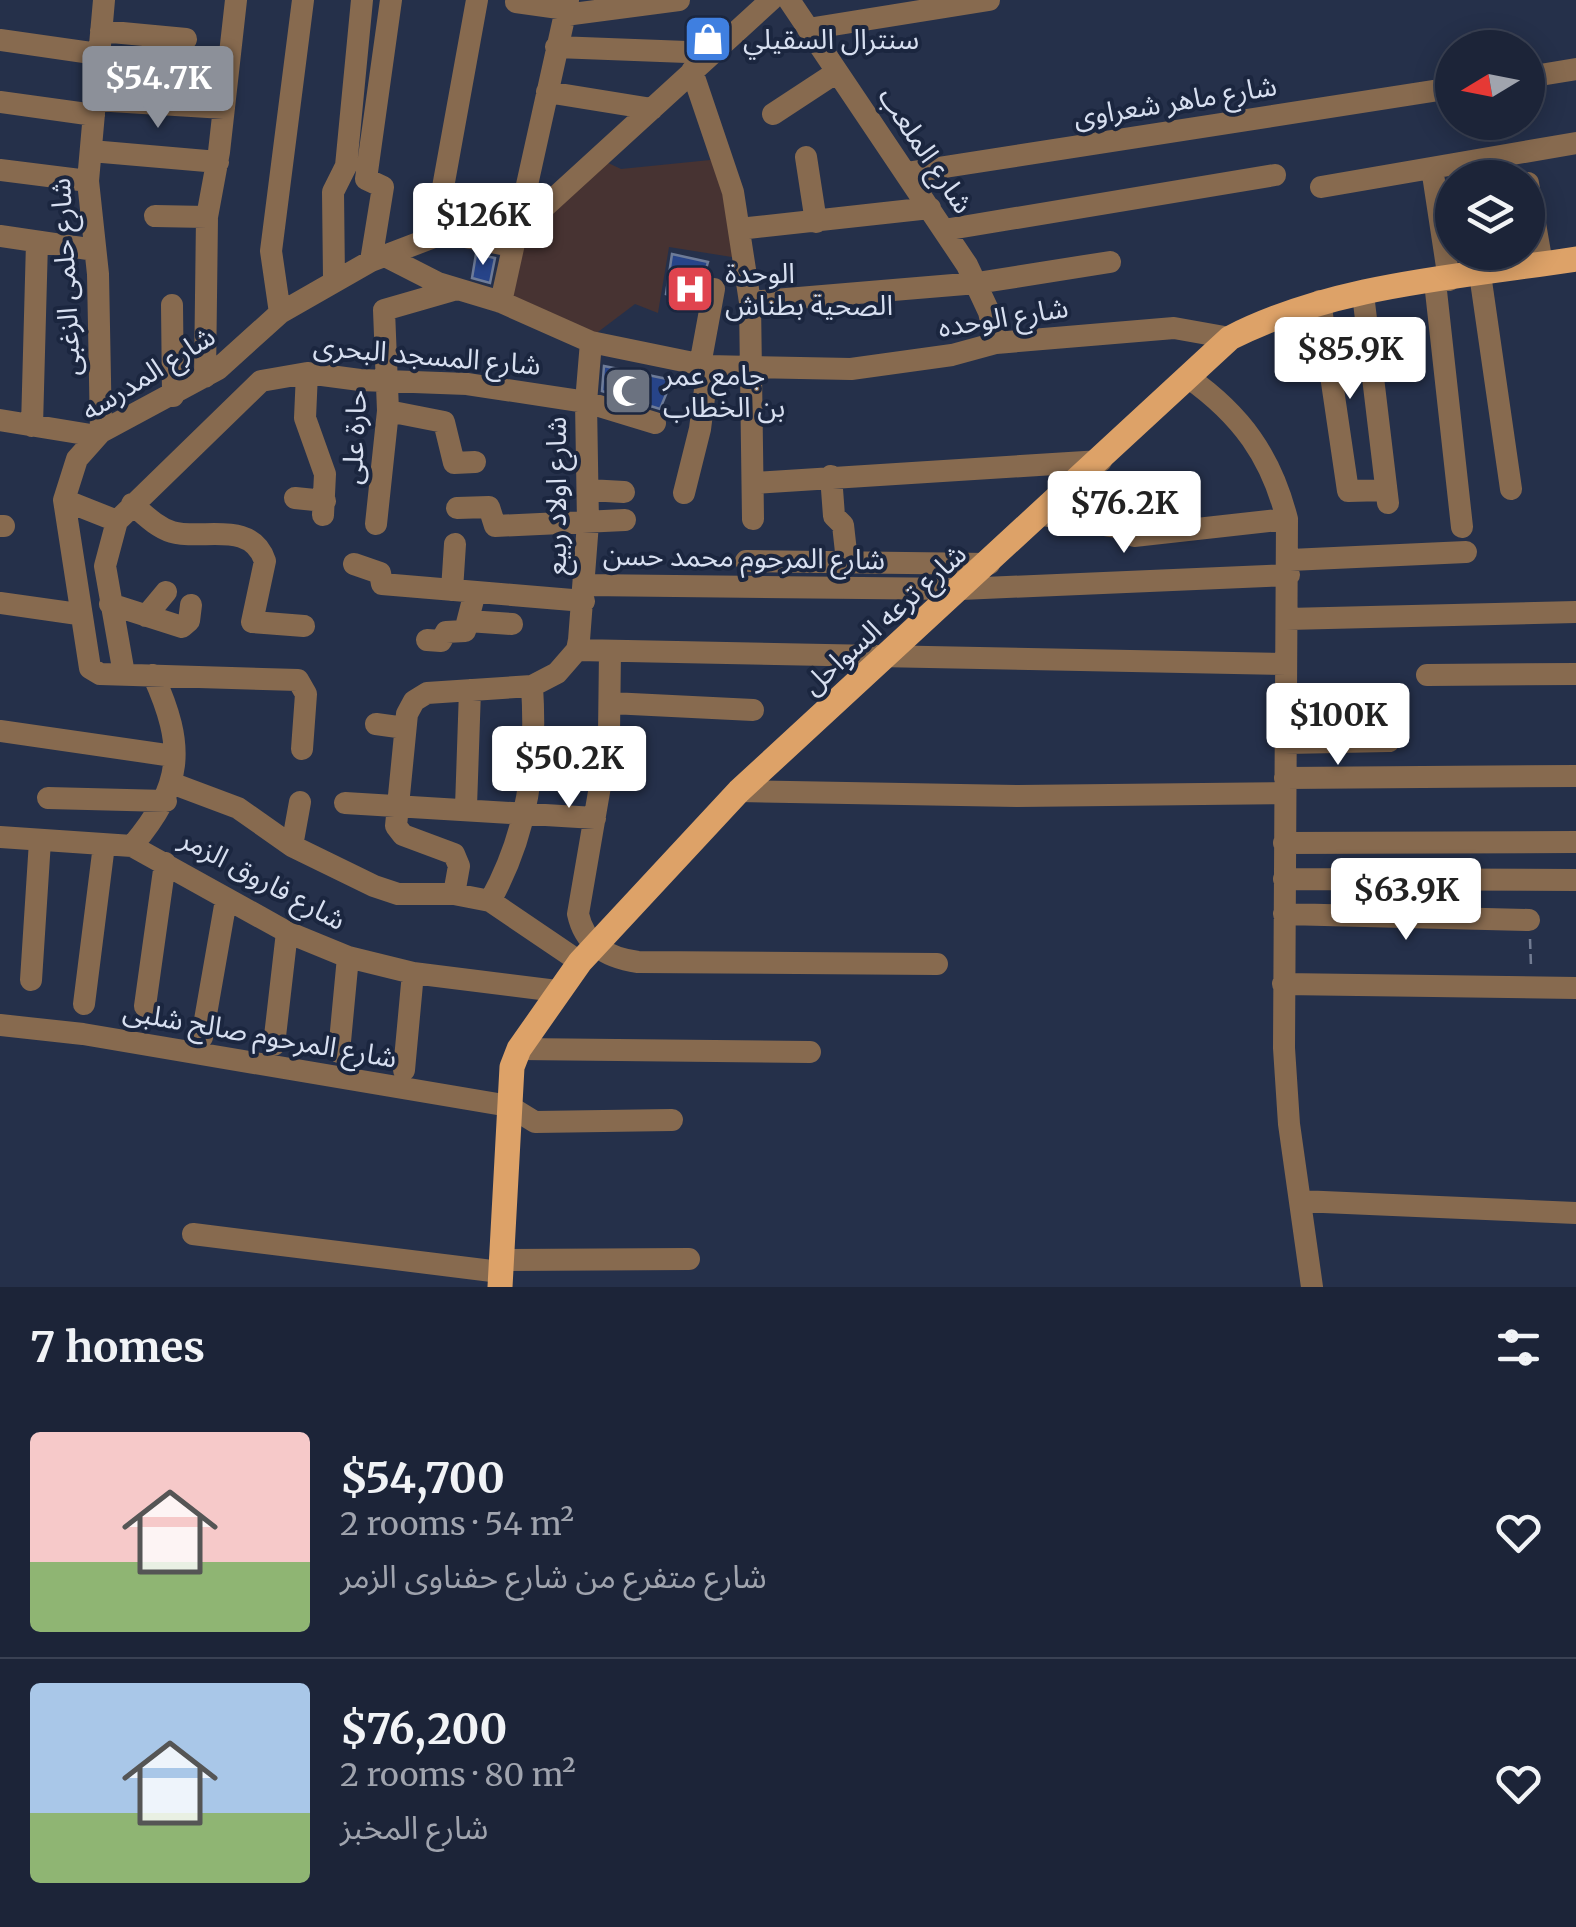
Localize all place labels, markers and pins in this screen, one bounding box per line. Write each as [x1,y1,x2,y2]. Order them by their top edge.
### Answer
shop icon: سنترال السقيلي [682,13,734,65]
place label: سنترال السقيلي [743,21,919,60]
pin: $54.7K [77,46,239,131]
pin: $126K [413,183,553,268]
place label: الوحدة الصحية بطناش [725,255,893,323]
hospital icon: الوحدة الصحية بطناش [664,263,716,315]
pin: $85.9K [1269,317,1431,402]
place label: جامع عمر بن الخطاب [662,357,785,425]
mosque icon: جامع عمر بن الخطاب [602,365,654,417]
pin: $76.2K [1043,471,1205,556]
pin: $100K [1268,683,1408,768]
pin: $50.2K [488,726,650,811]
pin: $63.9K [1325,858,1487,943]

